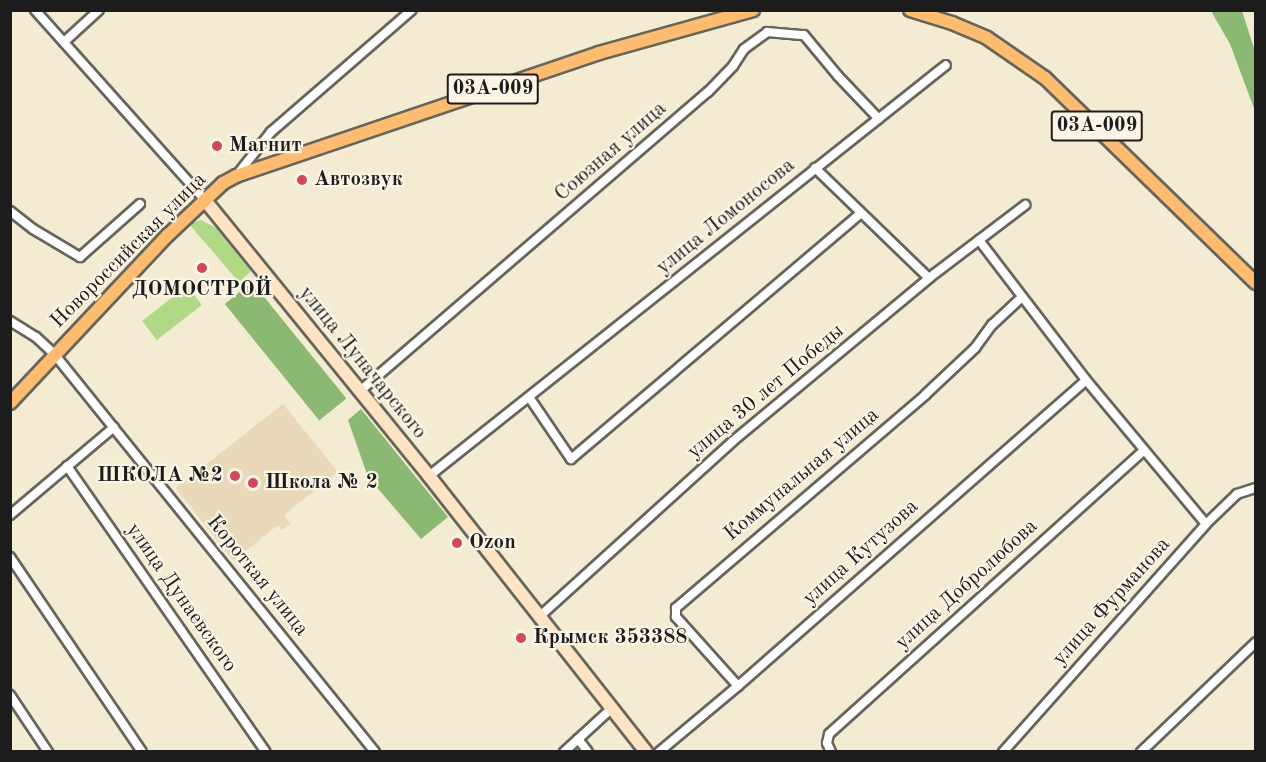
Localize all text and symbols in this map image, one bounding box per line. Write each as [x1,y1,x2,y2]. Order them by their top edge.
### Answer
road number: 03А-009 [446,72,540,106]
street label: Союзная улица [550,97,672,207]
road number: 03А-009 [1050,109,1144,143]
place label: Магнит [229,133,302,159]
marker: Магнит [210,139,224,153]
street label: улица Ломоносова [652,153,800,281]
place label: Автозвук [314,167,403,193]
street label: Новороссийская улица [46,168,212,334]
marker: Автозвук [295,173,309,187]
marker: ДОМОСТРОЙ [195,261,209,275]
place label: ДОМОСТРОЙ [132,277,272,303]
street label: улица Луначарского [293,282,431,444]
street label: улица 30 лет Победы [682,319,850,465]
street label: Коммунальная улица [719,403,885,547]
place label: ШКОЛА №2 [97,463,223,489]
marker: ШКОЛА №2 [228,469,242,483]
place label: Школа № 2 [265,470,378,496]
marker: Школа № 2 [246,476,260,490]
street label: улица Кутузова [798,494,924,612]
street label: Короткая улица [201,510,313,642]
street label: улица Добролюбова [891,514,1043,656]
street label: улица Дунаевского [120,518,242,678]
place label: Ozon [469,530,516,556]
street label: улица Фурманова [1048,533,1176,671]
marker: Ozon [450,536,464,550]
place label: Крымск 353388 [533,625,688,651]
marker: Крымск 353388 [514,631,528,645]

